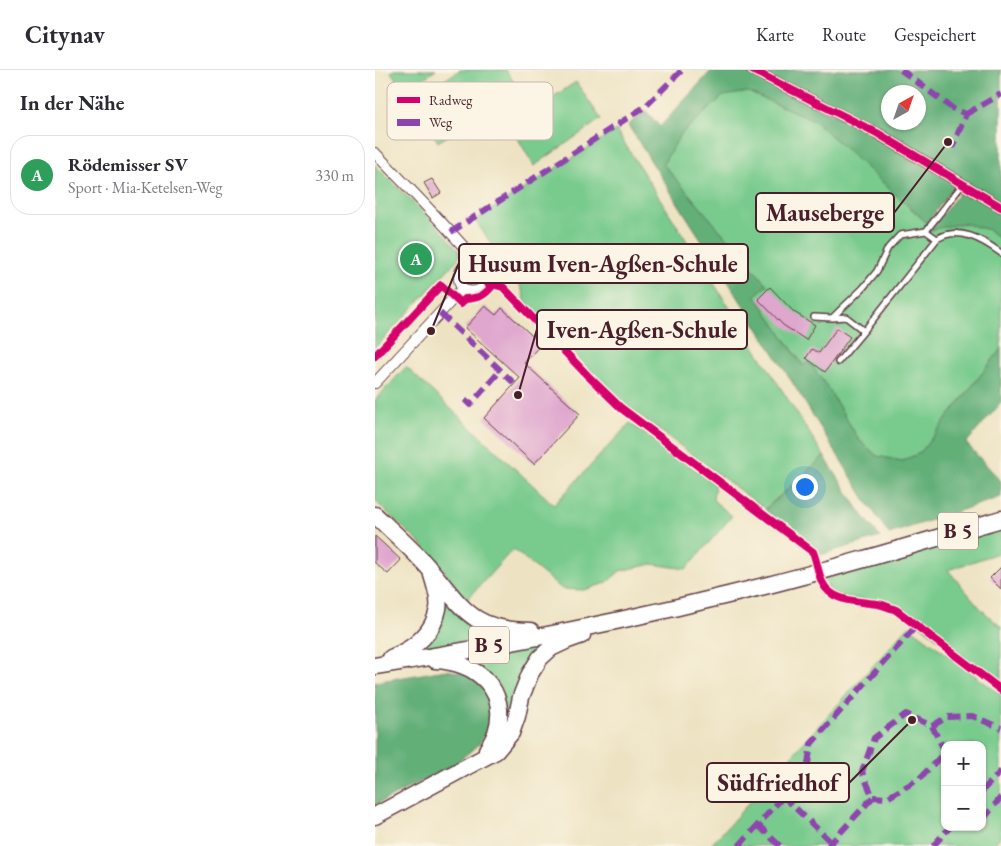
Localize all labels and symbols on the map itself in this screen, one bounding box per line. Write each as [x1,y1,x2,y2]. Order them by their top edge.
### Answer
legend [387,82,553,140]
north arrow [881,85,926,130]
text: Radweg [429,91,473,109]
text: Weg [429,113,453,131]
callout: Mauseberge [756,193,894,232]
text: Mauseberge [766,197,884,229]
pin: A [400,240,432,278]
callout: Husum Iven-Agßen-Schule [459,244,748,283]
text: Husum Iven-Agßen-Schule [468,248,738,280]
callout: Iven-Agßen-Schule [537,310,747,349]
text: Iven-Agßen-Schule [547,314,737,346]
your location [792,474,818,500]
road number: B 5 [938,512,978,550]
road number: B 5 [469,626,509,664]
callout: Südfriedhof [707,763,849,802]
text: Südfriedhof [717,767,842,798]

